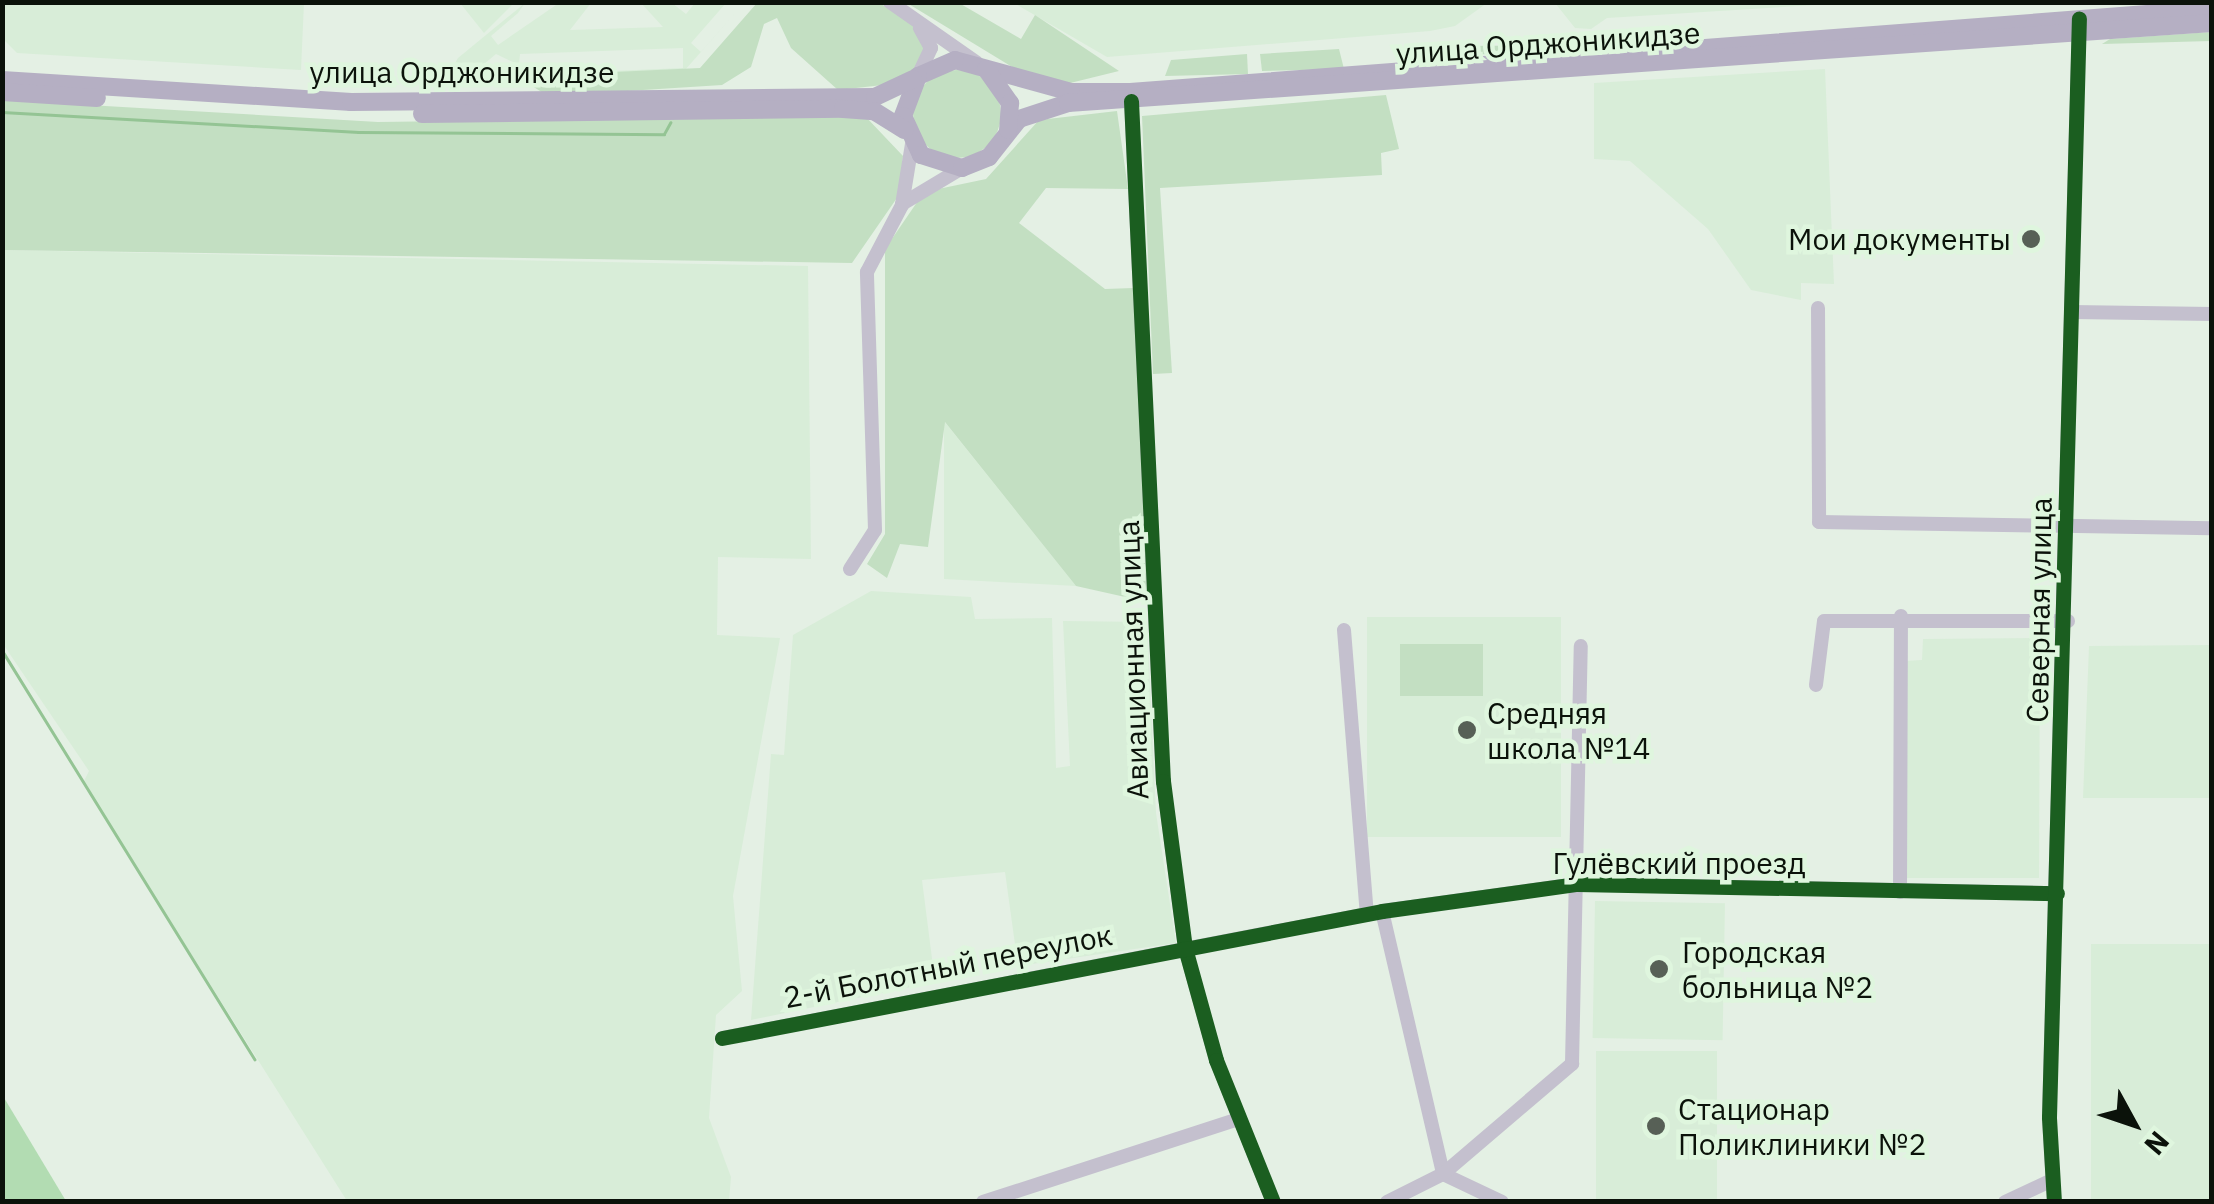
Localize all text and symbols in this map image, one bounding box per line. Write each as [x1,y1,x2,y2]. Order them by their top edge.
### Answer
street label: улица Орджоникидзе [1395,14,1701,72]
street label: улица Орджоникидзе [310,54,614,90]
place label: Мои документы [1788,221,2011,257]
marker: Мои документы [2020,228,2042,250]
street label: Северная улица [2019,497,2059,723]
street label: Авиационная улица [1110,520,1156,800]
place label: Средняя школа №14 [1487,695,1650,766]
marker: Средняя школа №14 [1456,719,1478,741]
street label: Гулёвский проезд [1552,845,1806,881]
street label: 2-й Болотный переулок [781,916,1115,1016]
place label: Городская больница №2 [1682,934,1873,1004]
marker: Городская больница №2 [1646,956,1672,982]
north arrow [2084,1074,2184,1174]
place label: Стационар Поликлиники №2 [1678,1091,1926,1162]
marker: Стационар Поликлиники №2 [1643,1113,1669,1139]
text: N [2137,1124,2178,1163]

